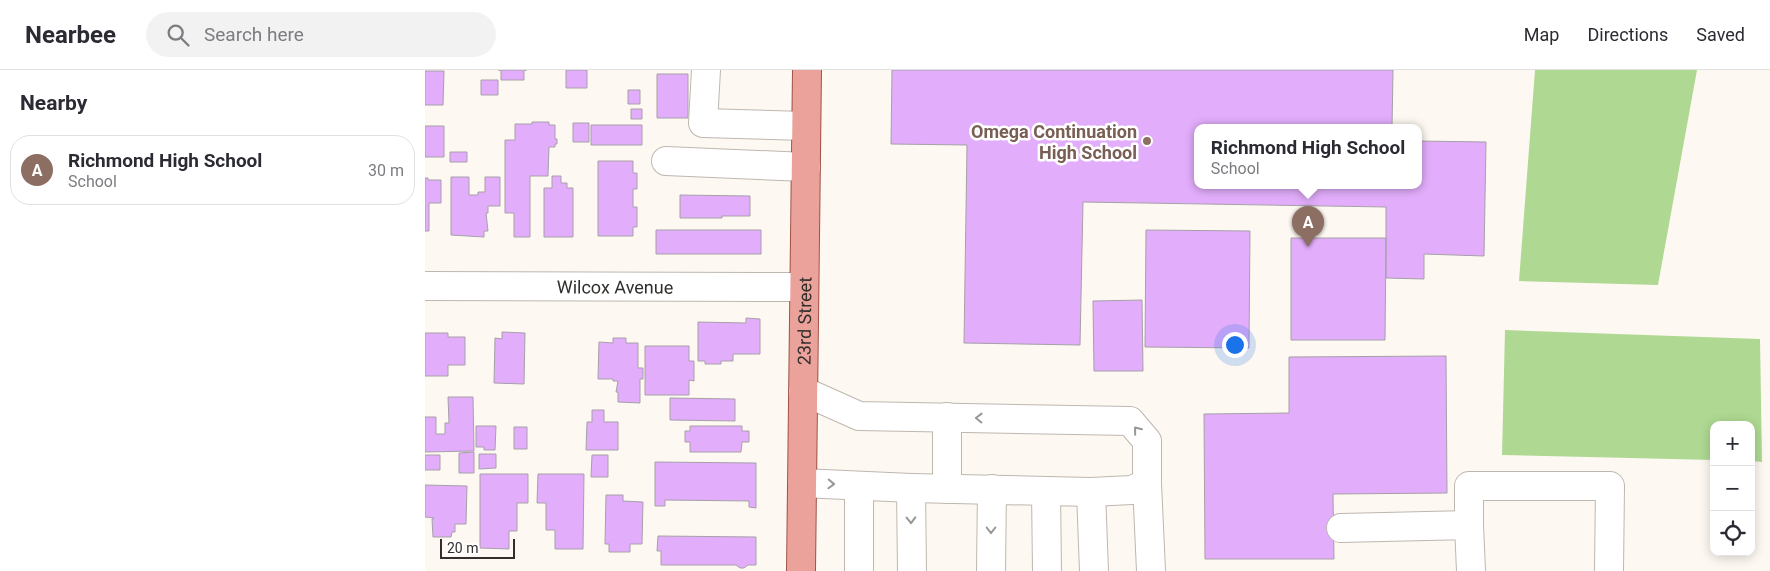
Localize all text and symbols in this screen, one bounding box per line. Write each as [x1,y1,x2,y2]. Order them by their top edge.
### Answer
search box [146,12,496,57]
text: Nearbee [25,21,116,49]
icon: search [164,21,192,49]
text: Search here [204,23,304,46]
text: Map [1524,24,1559,45]
text: Directions [1587,24,1668,45]
text: Saved [1696,24,1745,45]
text: Nearby [20,91,87,115]
place label: Omega Continuation High School [971,121,1137,163]
popup [1194,124,1422,189]
marker: Omega Continuation High School [1141,135,1153,147]
text: Richmond High School [1211,136,1405,159]
text: Richmond High School [68,149,262,172]
text: School [1211,159,1260,178]
text: A [32,161,42,180]
text: 30 m [368,161,404,180]
text: School [68,172,117,191]
pin: A [1292,206,1324,247]
street label: Wilcox Avenue [557,276,673,297]
street label: 23rd Street [793,277,815,365]
your location [1222,332,1248,358]
one-way arrow [975,413,982,423]
map controls [1710,421,1755,556]
button: + [1710,421,1755,466]
one-way arrow [1135,427,1143,436]
button: − [1710,466,1755,511]
one-way arrow [827,479,835,490]
button: locate [1710,511,1755,556]
one-way arrow [906,516,916,524]
one-way arrow [986,526,997,534]
scale bar [440,536,515,559]
text: 20 m [447,540,479,556]

